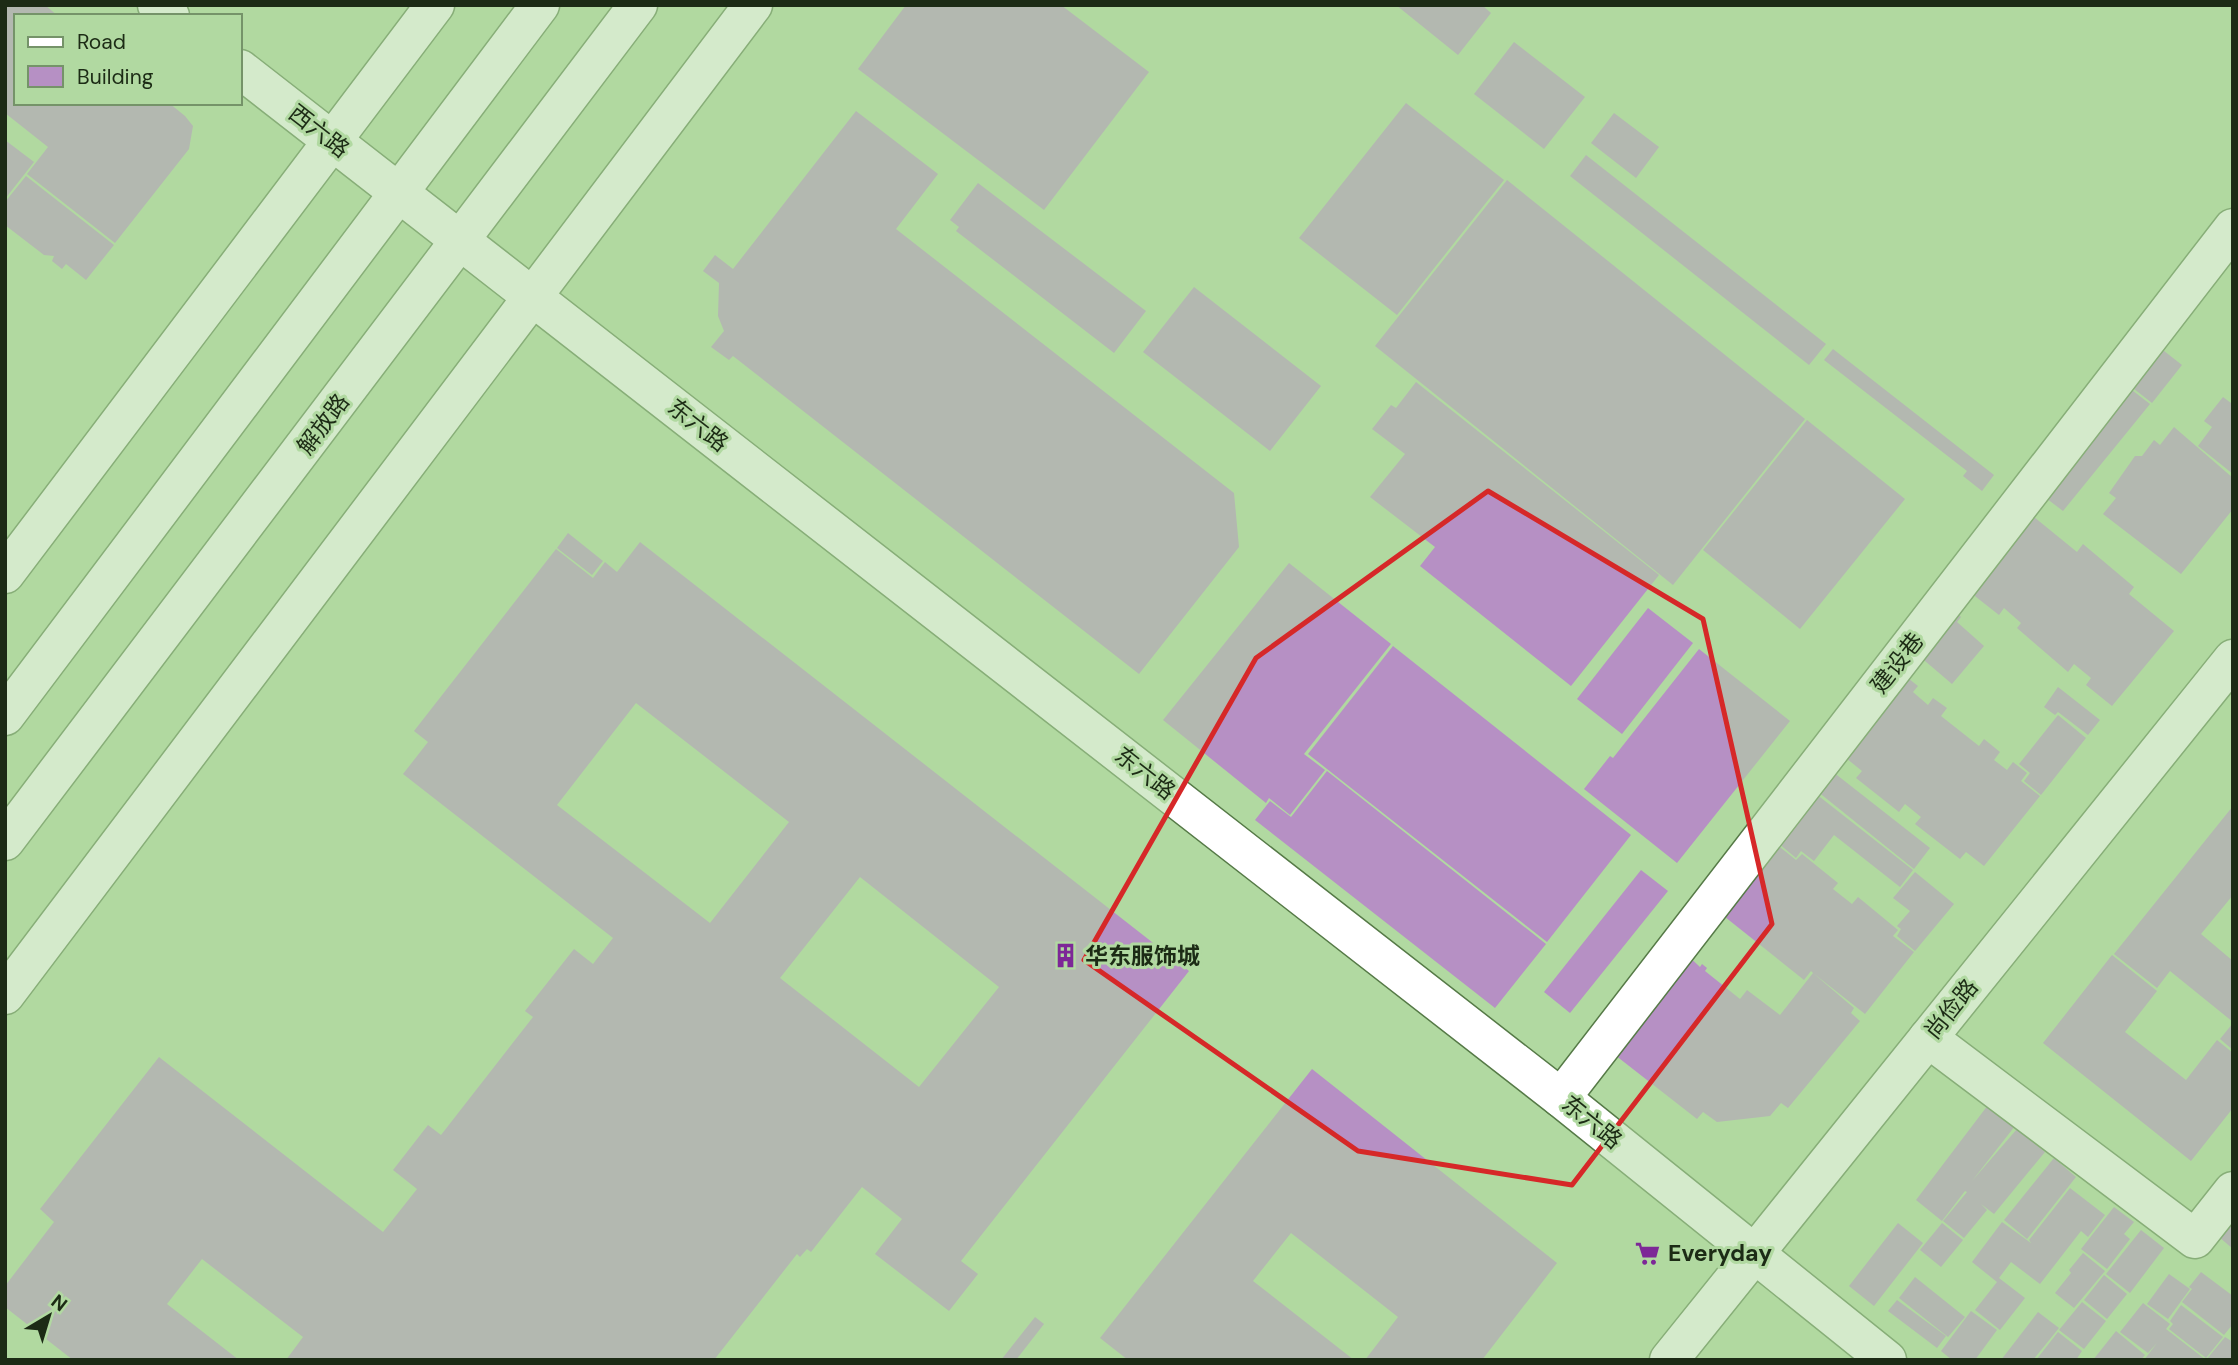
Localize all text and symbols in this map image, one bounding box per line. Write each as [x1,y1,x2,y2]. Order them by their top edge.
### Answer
legend [14,14,242,105]
text: Road [77,28,126,56]
text: Building [77,63,154,91]
street label: 西六路 [283,98,355,164]
street label: 解放路 [290,387,356,461]
street label: 东六路 [662,392,734,458]
street label: 建设巷 [1864,627,1930,699]
street label: 东六路 [1109,740,1181,806]
place label: 华东服饰城 [1085,941,1200,971]
building icon: 华东服饰城 [1051,942,1079,970]
street label: 尚俭路 [1918,973,1984,1045]
street label: 东六路 [1556,1089,1628,1155]
place label: Everyday [1668,1238,1772,1268]
supermarket icon: Everyday [1634,1239,1662,1267]
north arrow [14,1281,84,1351]
text: N [46,1289,72,1317]

